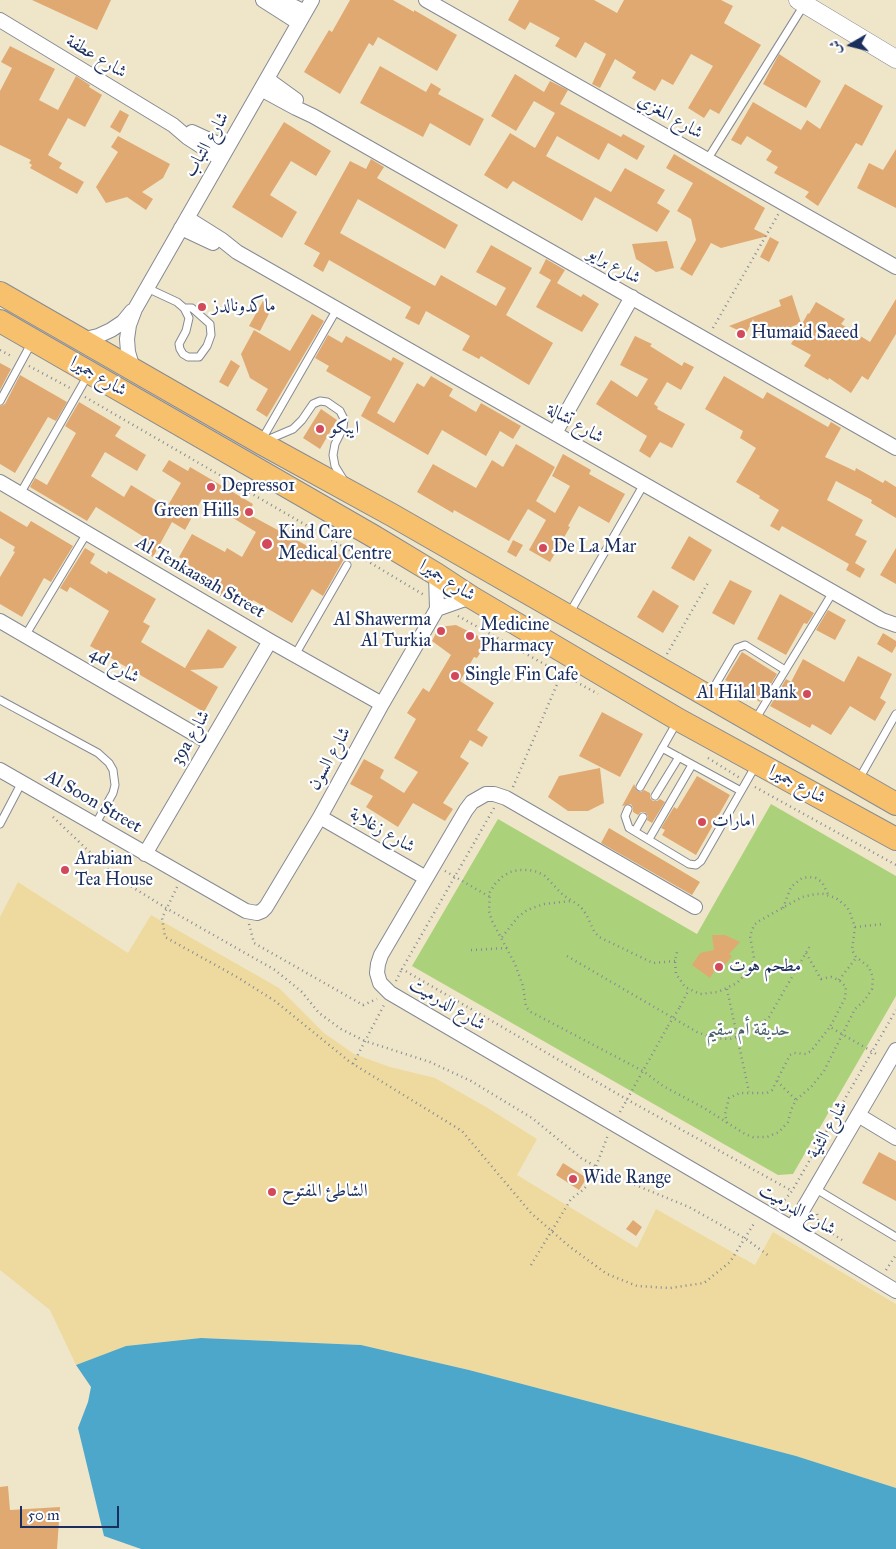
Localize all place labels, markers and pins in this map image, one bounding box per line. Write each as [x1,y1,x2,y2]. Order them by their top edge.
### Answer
place label: ماكدونالدز [212,296,276,318]
marker: ماكدونالدز [196,301,208,313]
place label: Humaid Saeed [751,323,858,345]
marker: Humaid Saeed [735,328,747,340]
place label: ايبكو [330,418,359,440]
marker: ايبكو [314,423,326,435]
place label: Depresso1 [221,476,295,498]
marker: Depresso1 [205,481,217,493]
place label: Green Hills [154,501,239,523]
marker: Green Hills [243,506,255,518]
place label: Kind Care Medical Centre [278,523,392,566]
marker: Kind Care Medical Centre [260,537,274,551]
place label: De La Mar [553,537,636,559]
marker: De La Mar [537,542,549,554]
place label: Al Shawerma Al Turkia [334,610,431,652]
place label: Medicine Pharmacy [480,615,553,658]
marker: Al Shawerma Al Turkia [435,625,447,637]
marker: Medicine Pharmacy [464,630,476,642]
place label: Single Fin Cafe [465,665,578,687]
marker: Single Fin Cafe [449,670,461,682]
place label: Al Hilal Bank [697,683,797,705]
marker: Al Hilal Bank [801,688,813,700]
place label: امارات [712,811,755,833]
marker: امارات [696,816,708,828]
place label: Arabian Tea House [75,849,153,892]
marker: Arabian Tea House [59,864,71,876]
place label: مطحم هوت [729,956,801,978]
marker: مطحم هوت [713,961,725,973]
place label: Wide Range [583,1168,671,1190]
marker: Wide Range [567,1173,579,1185]
place label: الشاطئ المفتوح [282,1181,368,1203]
marker: الشاطئ المفتوح [266,1186,278,1198]

